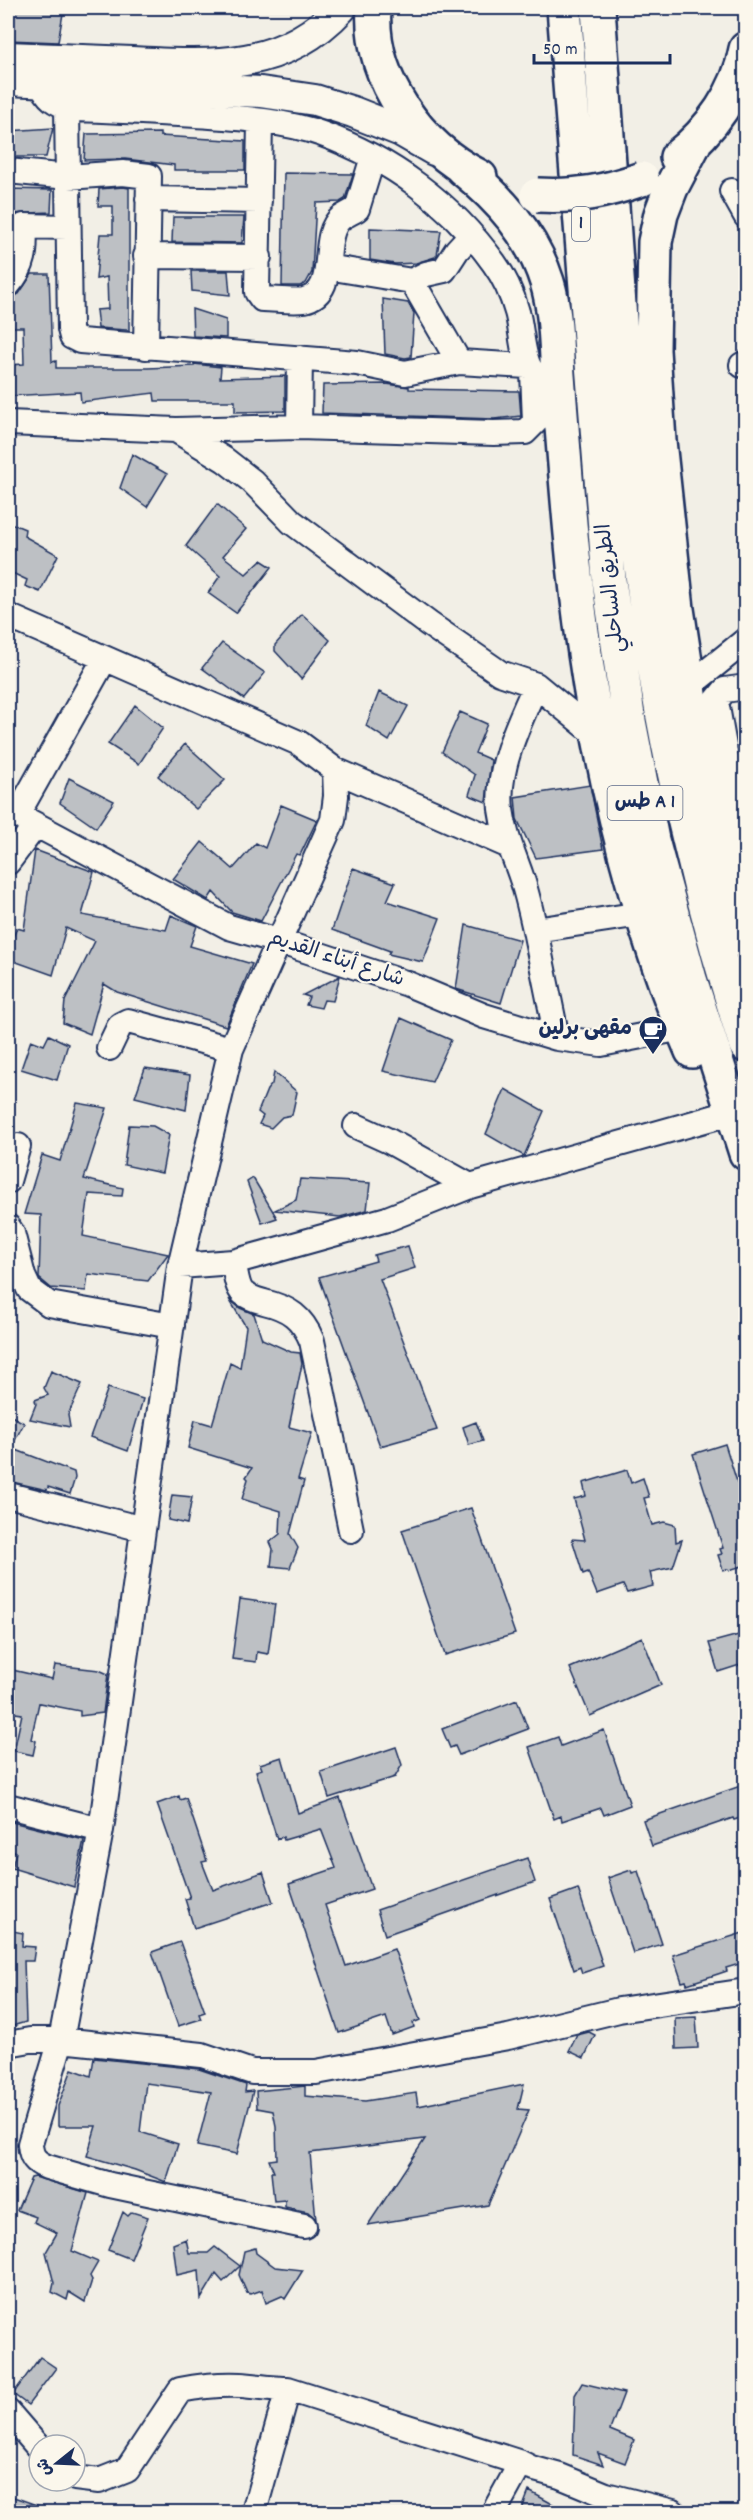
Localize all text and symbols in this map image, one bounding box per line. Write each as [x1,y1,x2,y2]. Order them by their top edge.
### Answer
scale bar [534,27,670,65]
text: 50 m [543,38,578,63]
road number: 1 [572,207,590,241]
street label: الطريق الساحلي [590,522,635,654]
road number: طس A 1 [608,786,682,820]
street label: شارع أبناء القديم [264,924,408,996]
cafe icon: مقهى برلين [637,1014,669,1056]
place label: مقهى برلين [538,1015,632,1045]
north arrow [27,2433,87,2493]
text: ش [31,2455,59,2479]

